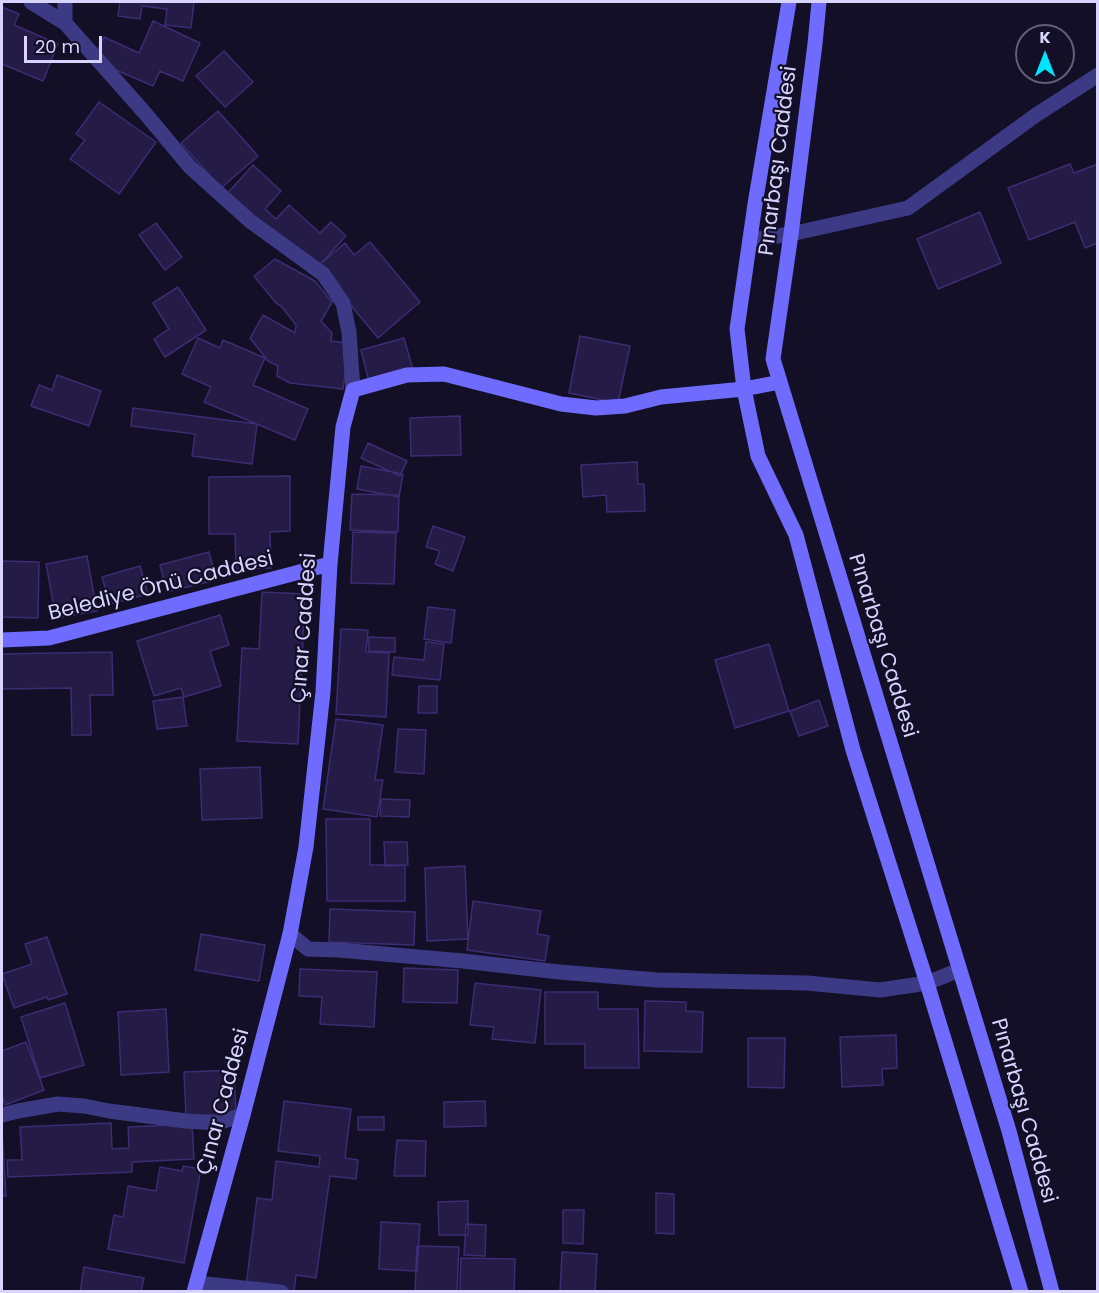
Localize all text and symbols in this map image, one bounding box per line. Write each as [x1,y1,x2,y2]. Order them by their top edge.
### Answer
scale bar [27,24,105,62]
north arrow [1015,24,1075,84]
text: K [1039,26,1051,49]
text: 20 m [35,34,80,59]
street label: Pınarbaşı Caddesi [755,65,803,257]
street label: Belediye Önü Caddesi [46,547,276,627]
street label: Pınarbaşı Caddesi [842,551,922,741]
street label: Çınar Caddesi [287,552,323,704]
street label: Pınarbaşı Caddesi [985,1016,1061,1206]
street label: Çınar Caddesi [192,1026,256,1178]

